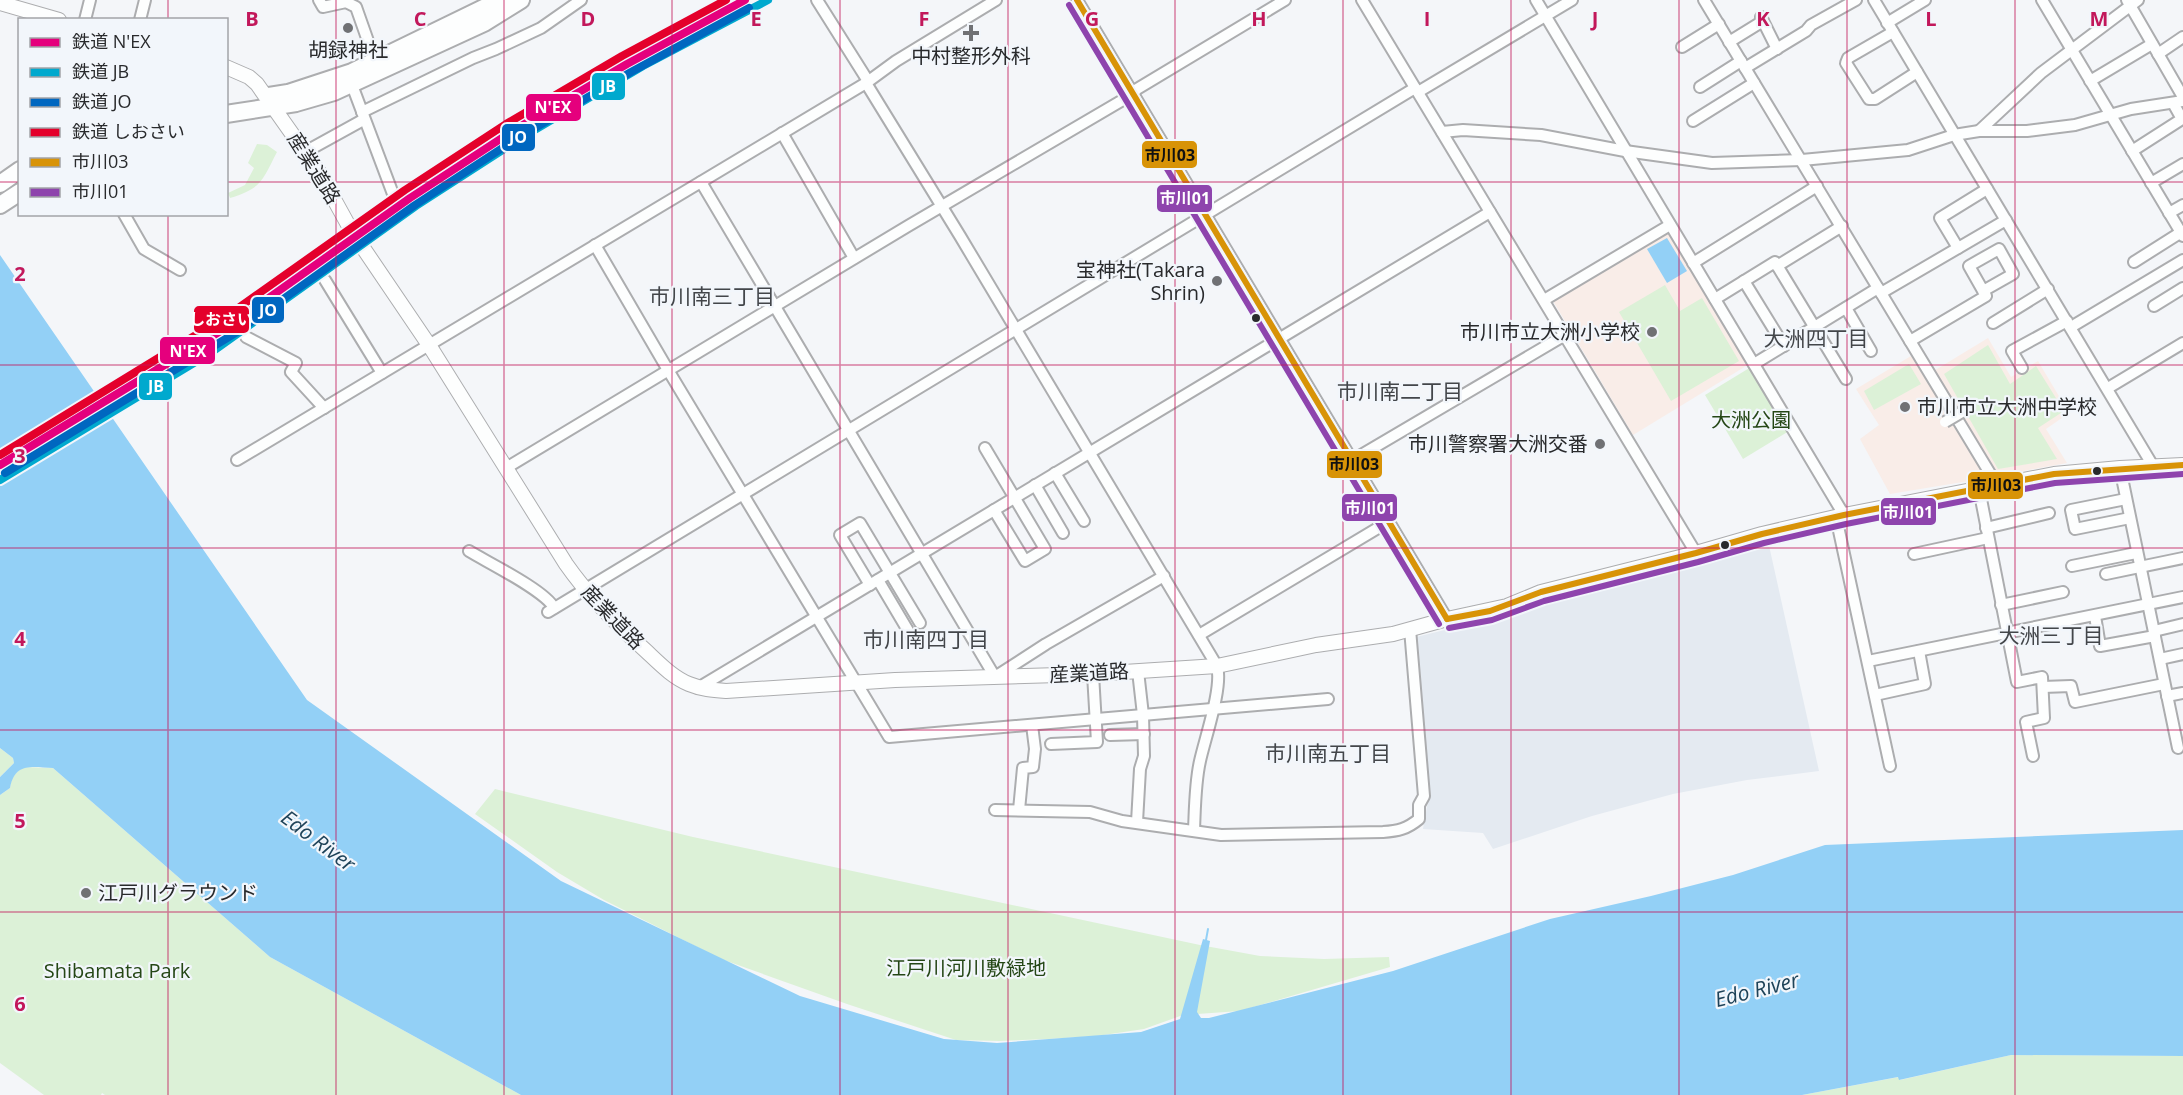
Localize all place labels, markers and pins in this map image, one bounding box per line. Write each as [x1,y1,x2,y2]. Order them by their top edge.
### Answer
marker: 胡録神社 [341,21,355,35]
marker: 中村整形外科 [962,24,980,42]
place label: 胡録神社 [308,36,388,63]
place label: 中村整形外科 [911,42,1031,69]
place label: 宝神社(Takara Shrin) [1076,256,1205,306]
marker: 宝神社(Takara Shrin) [1210,274,1224,288]
unlabelled marker [1250,312,1262,324]
place label: 市川市立大洲小学校 [1460,318,1640,345]
marker: 市川市立大洲小学校 [1645,325,1659,339]
place label: 市川市立大洲中学校 [1917,393,2097,420]
marker: 市川市立大洲中学校 [1898,400,1912,414]
place label: 市川警察署大洲交番 [1408,430,1588,457]
marker: 市川警察署大洲交番 [1593,437,1607,451]
unlabelled marker [2091,465,2103,477]
unlabelled marker [1719,539,1731,551]
place label: 江戸川グラウンド [98,879,258,906]
marker: 江戸川グラウンド [79,886,93,900]

